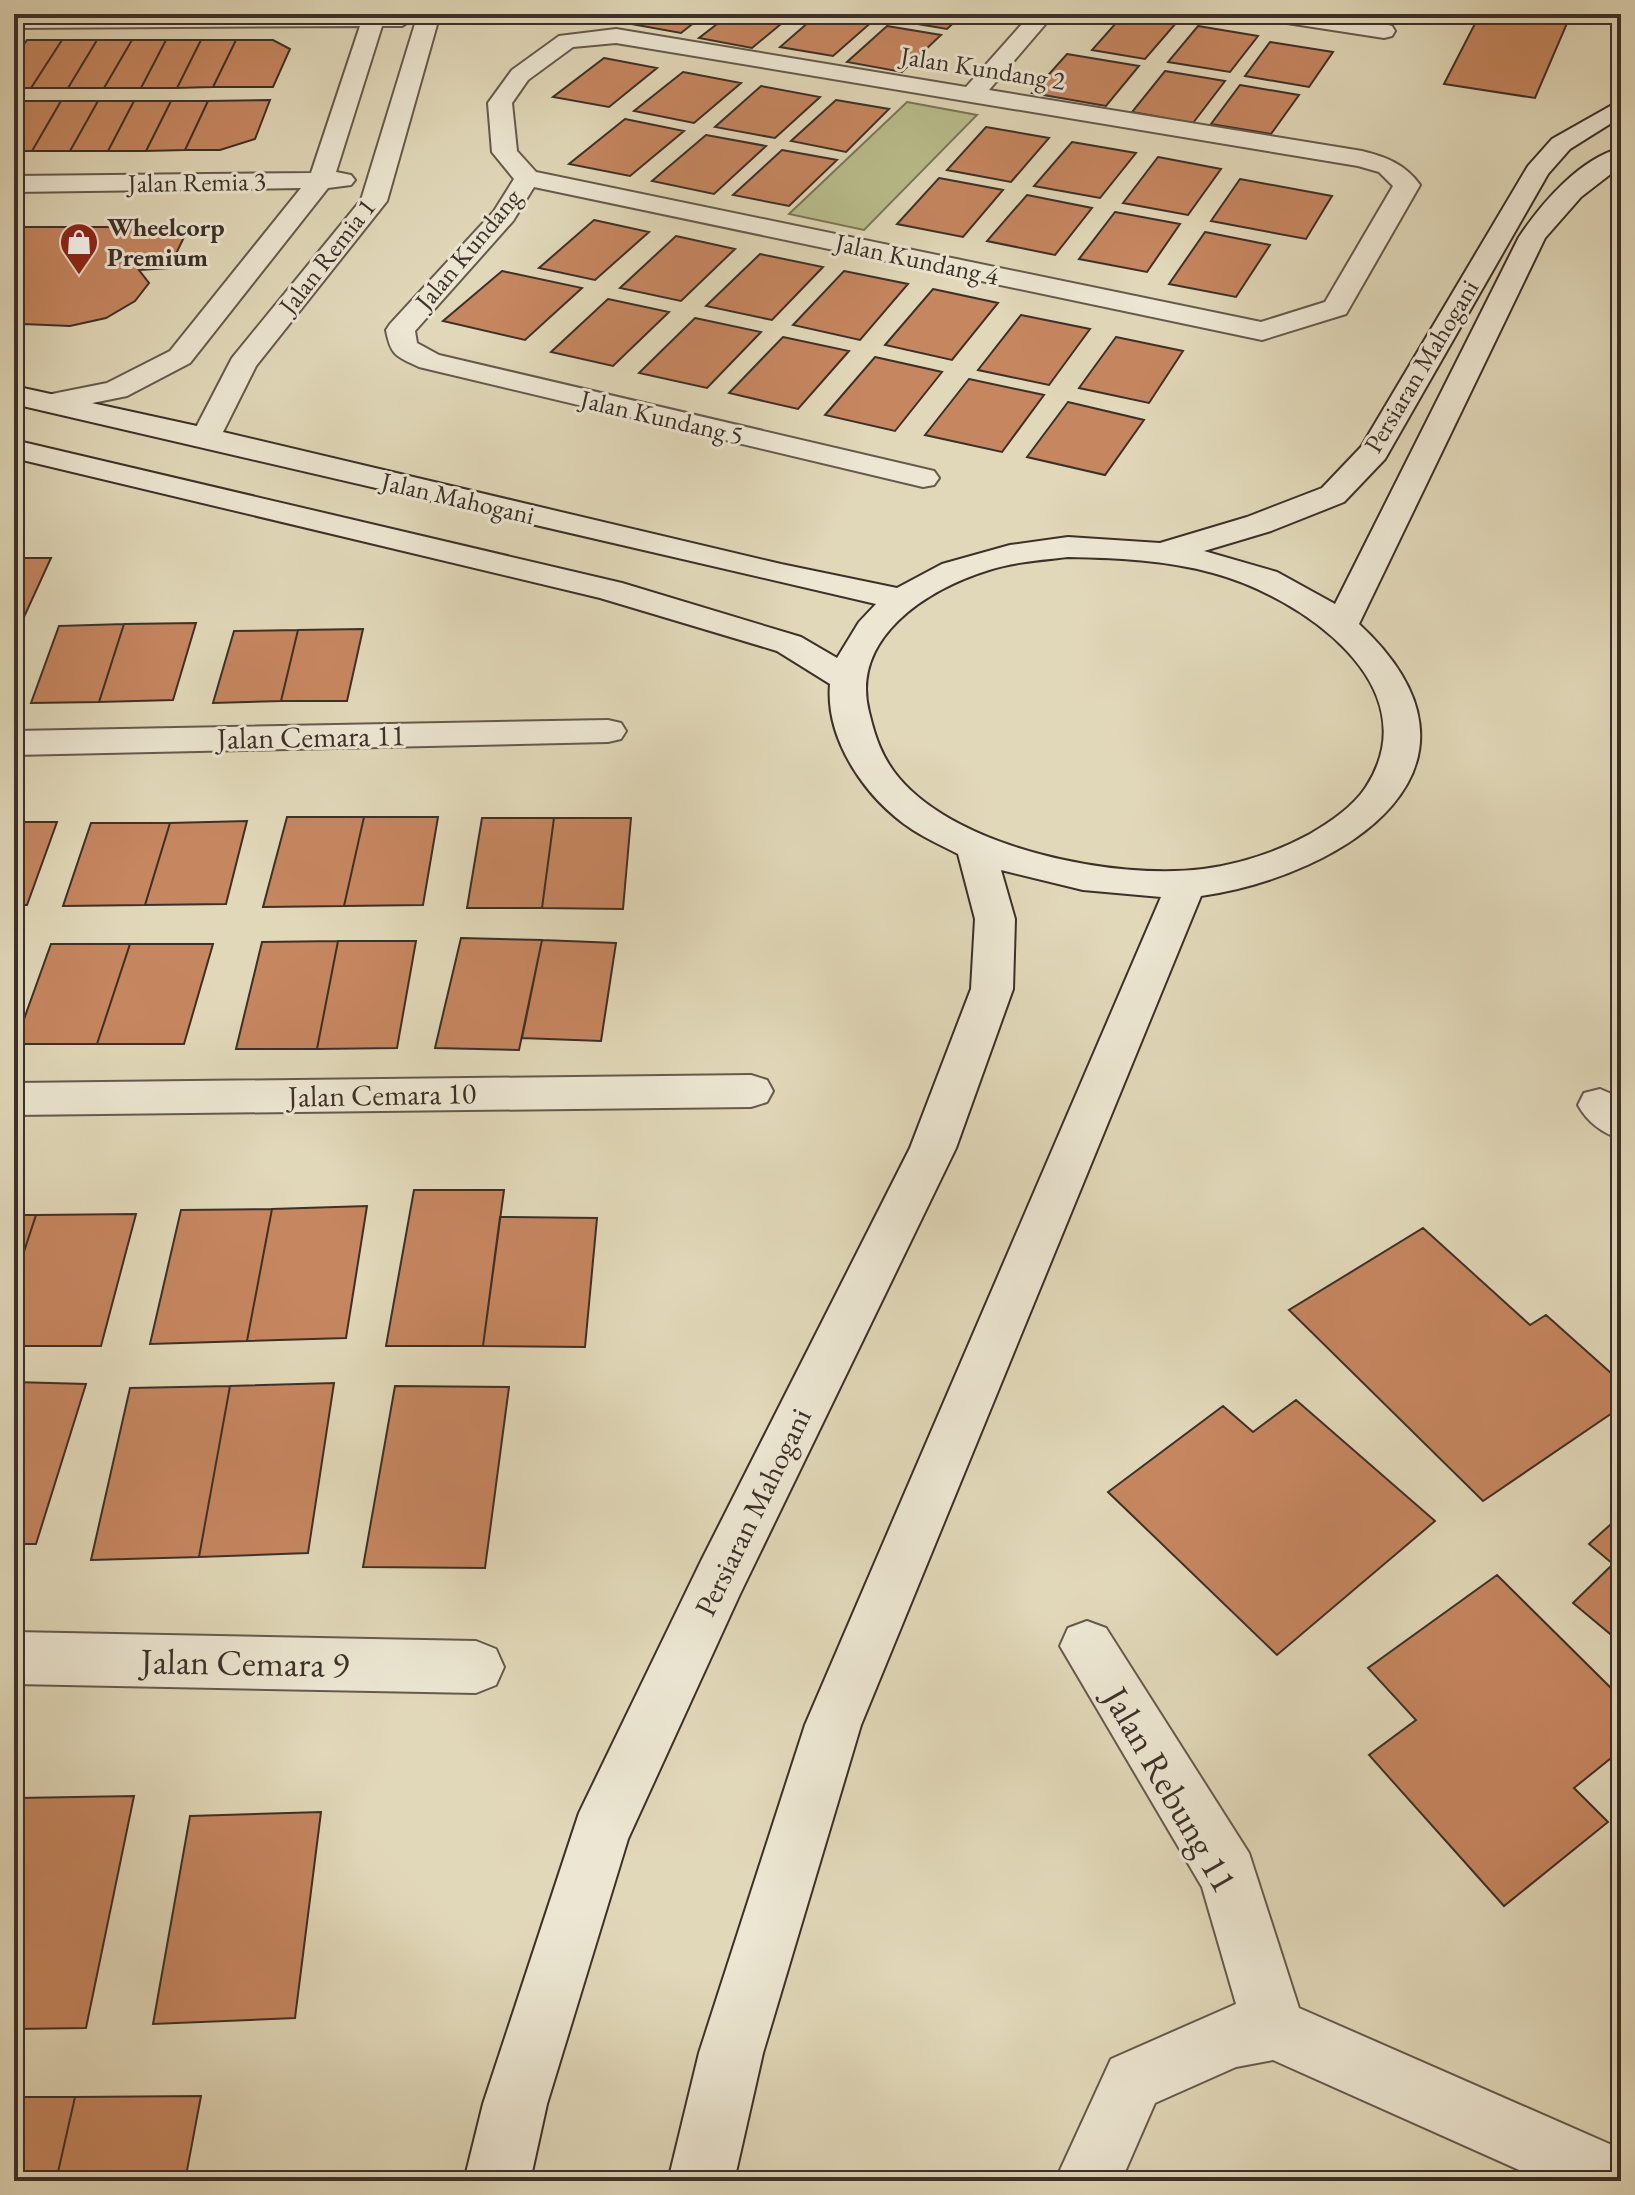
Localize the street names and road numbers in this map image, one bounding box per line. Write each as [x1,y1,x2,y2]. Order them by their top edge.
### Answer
street label: Jalan Kundang 2 [896,38,1068,98]
street label: Jalan Remia 3 [126,164,266,200]
street label: Jalan Kundang [406,181,529,318]
street label: Jalan Remia 1 [270,191,383,322]
street label: Jalan Kundang 4 [830,225,1002,293]
street label: Persiaran Mahogani [1356,273,1486,459]
street label: Jalan Kundang 5 [575,381,747,452]
street label: Jalan Mahogani [376,463,538,532]
street label: Jalan Cemara 11 [214,715,405,758]
street label: Jalan Cemara 10 [285,1073,476,1116]
street label: Persiaran Mahogani [685,1401,820,1622]
street label: Jalan Cemara 9 [137,1637,350,1688]
street label: Jalan Rebung 11 [1091,1676,1248,1900]

